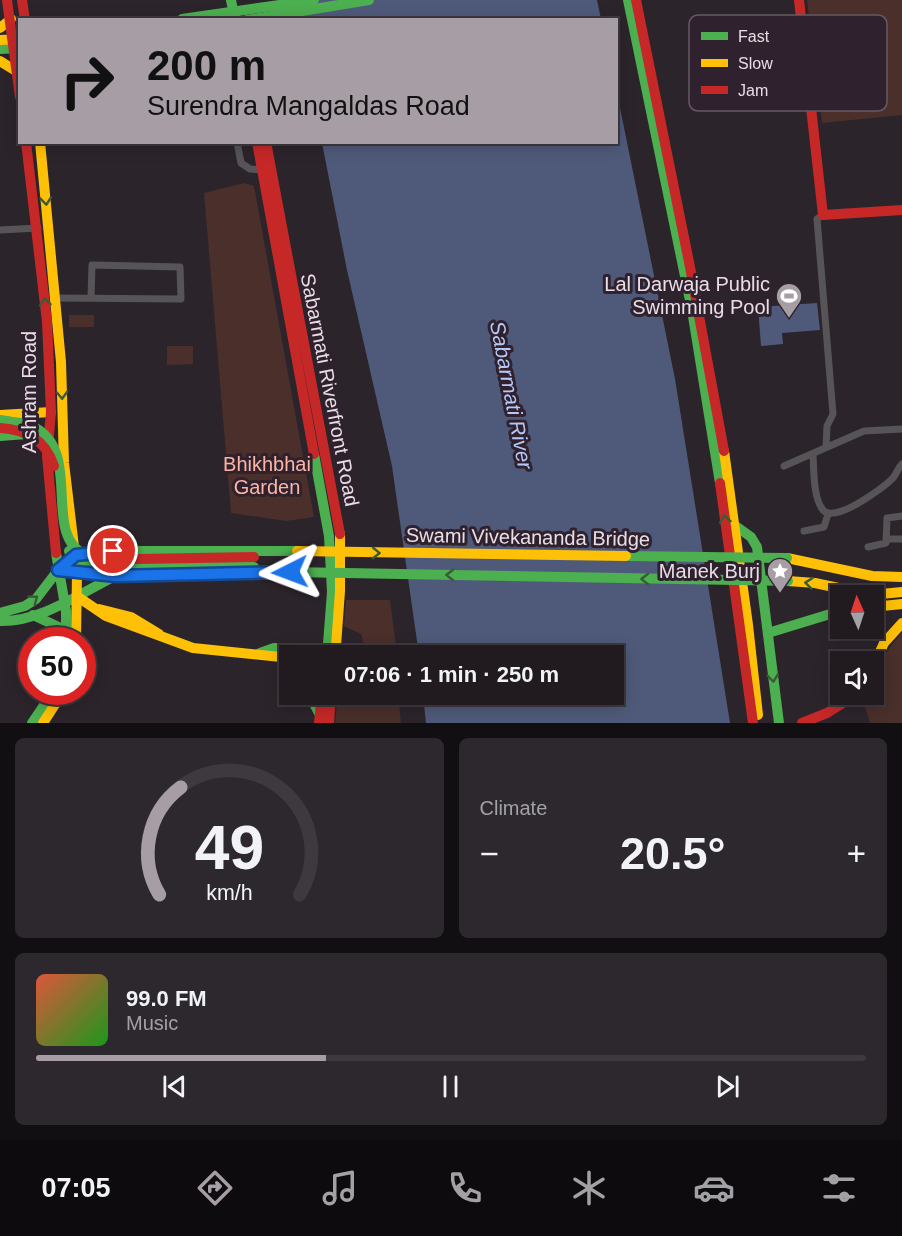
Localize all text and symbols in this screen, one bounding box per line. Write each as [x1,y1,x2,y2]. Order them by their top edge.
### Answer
legend [689,15,887,111]
text: Fast [738,28,770,45]
icon: right [48,42,126,120]
text: 200 m [147,42,266,89]
text: Slow [738,55,773,72]
text: Jam [738,82,768,99]
text: Surendra Mangaldas Road [147,91,470,121]
one-way arrow [39,196,52,205]
street label: Sabarmati Riverfront Road [297,272,363,508]
place label: Lal Darwaja Public Swimming Pool [604,273,770,318]
sports icon: Lal Darwaja Public Swimming Pool [774,281,804,319]
one-way arrow [39,298,52,307]
water label: Sabarmati River [486,319,537,472]
street label: Ashram Road [18,331,40,453]
one-way arrow [56,390,68,399]
park label: Bhikhbhai Garden [223,453,311,498]
one-way arrow [720,515,732,524]
street label: Swami Vivekananda Bridge [406,524,650,550]
pin [87,525,138,576]
icon: arrive [96,534,129,567]
position arrow [258,540,322,604]
one-way arrow [372,547,381,559]
place icon: Manek Burj [765,556,795,594]
place label: Manek Burj [659,560,760,582]
one-way arrow [446,569,455,581]
one-way arrow [641,572,650,585]
one-way arrow [804,577,814,590]
north arrow [830,585,884,639]
map controls [830,585,884,705]
one-way arrow [28,595,39,606]
speed limit sign: 50 [18,627,96,705]
button: sound [830,651,884,705]
text: 07:06 · 1 min · 250 m [344,662,559,687]
one-way arrow [767,673,779,683]
text: Climate [480,797,547,819]
text: 49 [195,813,264,882]
text: 20.5° [620,828,726,879]
text: − [480,835,499,872]
text: + [847,835,866,872]
text: km/h [206,881,252,905]
text: 99.0 FM [126,986,207,1011]
text: Music [126,1012,178,1034]
icon: previous [158,1070,191,1103]
icon: pause [434,1070,467,1103]
icon: next [711,1070,744,1103]
icon: directions [194,1167,236,1209]
icon: music [319,1167,361,1209]
icon: phone [444,1167,486,1209]
icon: climate [568,1167,610,1209]
icon: car [693,1167,735,1209]
icon: filters [818,1167,860,1209]
text: 07:05 [41,1173,111,1203]

